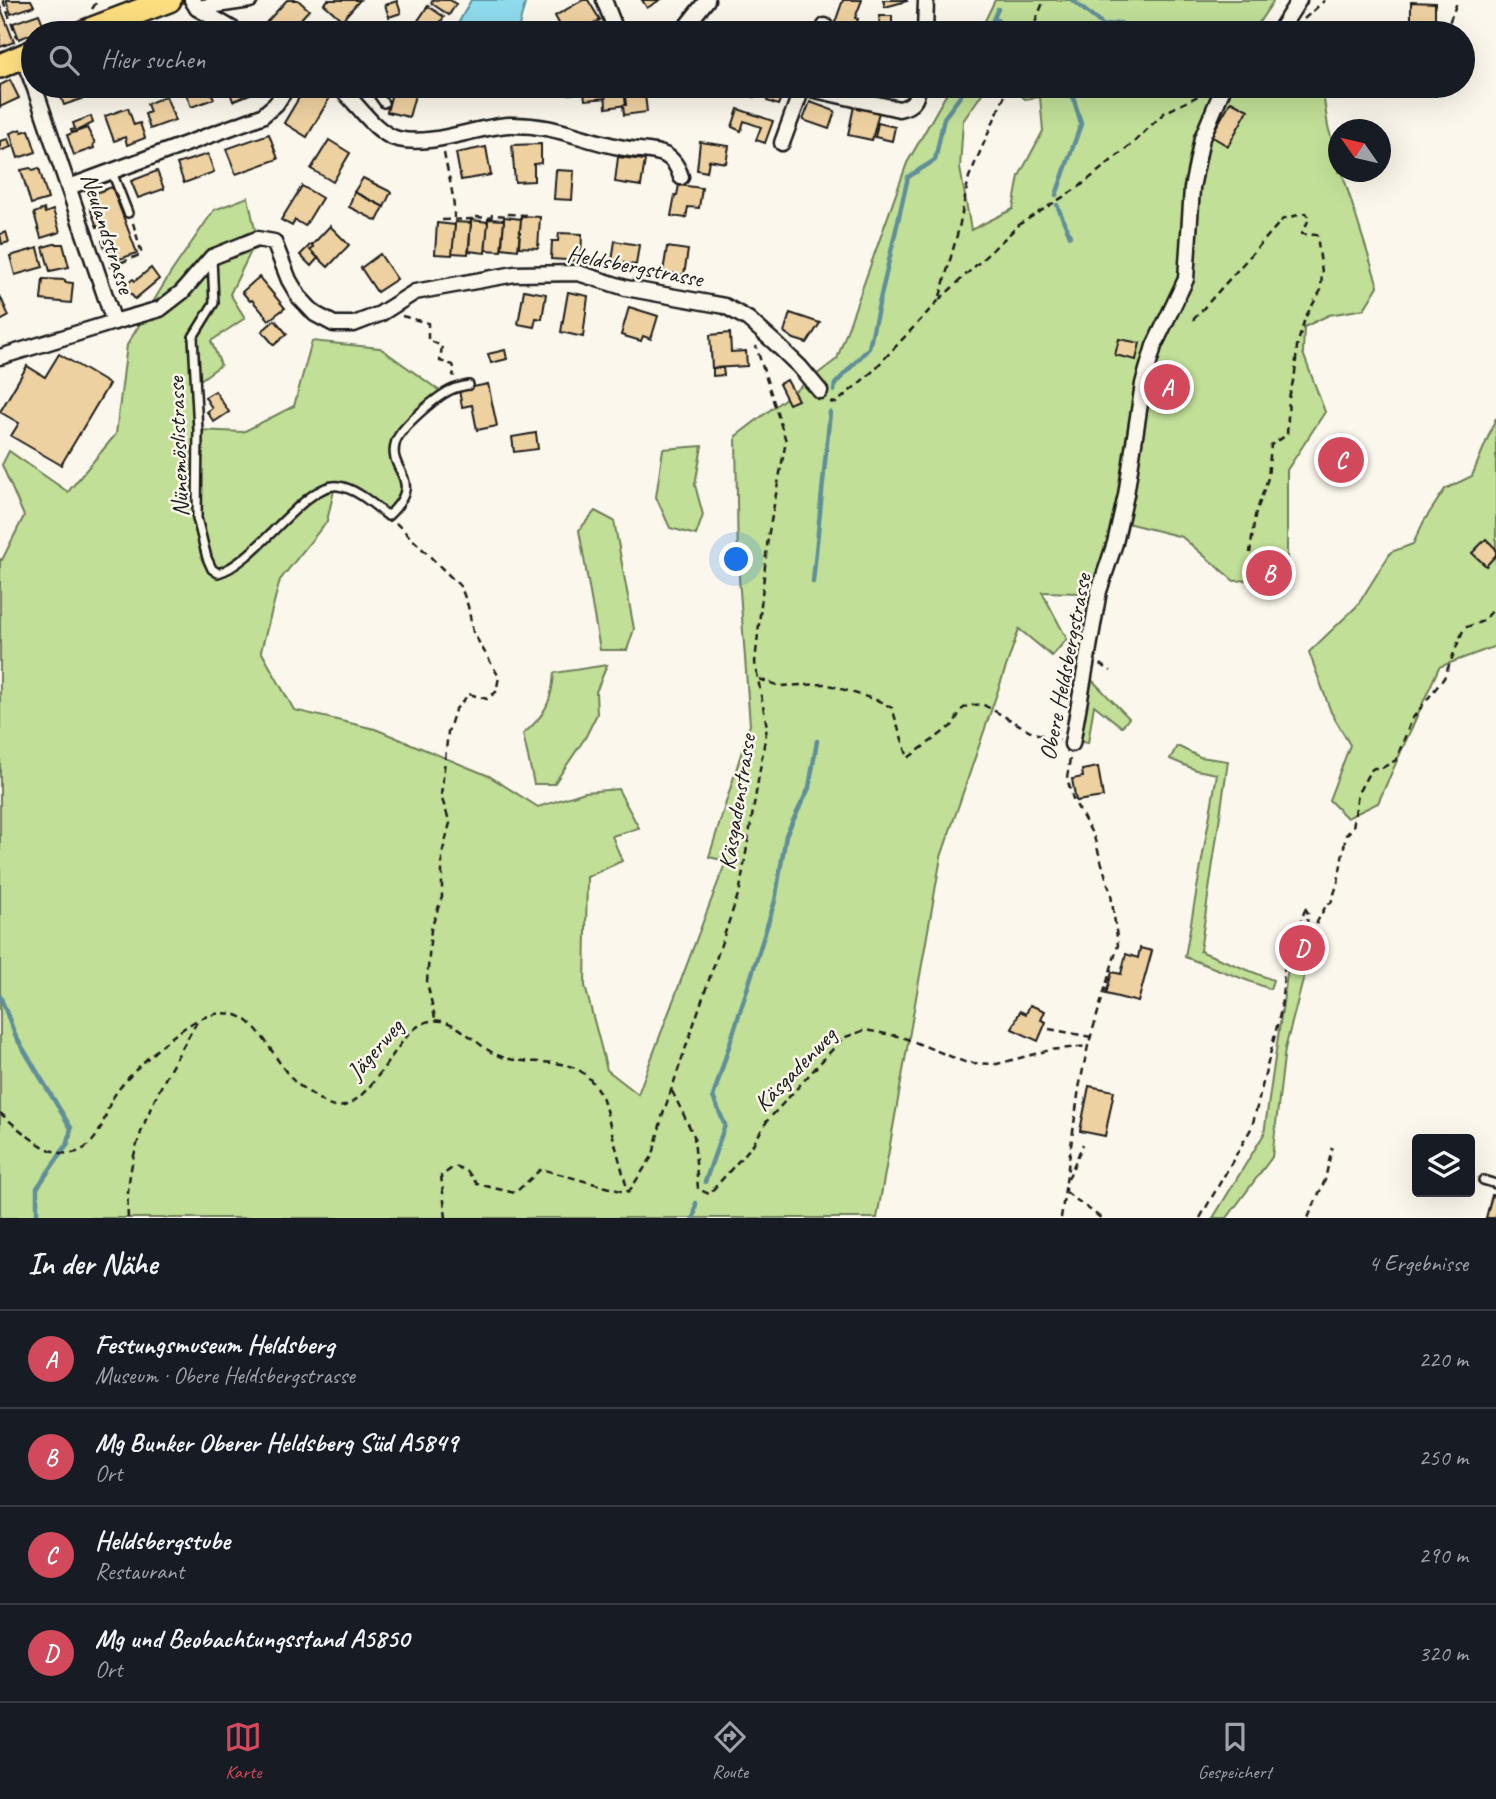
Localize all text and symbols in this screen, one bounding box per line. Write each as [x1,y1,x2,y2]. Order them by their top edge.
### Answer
search box [21,21,1475,98]
icon: search [45,41,83,79]
text: Hier suchen [101,43,205,76]
north arrow [1328,119,1391,182]
street label: Neulandstrasse [74,169,142,299]
street label: Heldsbergstrasse [565,238,707,294]
pin: A [1144,361,1190,413]
street label: Nünemöslistrasse [160,374,195,518]
pin: C [1318,434,1364,486]
your location [719,542,753,576]
pin: B [1246,547,1292,599]
street label: Obere Heldsbergstrasse [1032,569,1098,763]
street label: Käsgadenstrasse [712,730,763,872]
pin: D [1279,922,1325,974]
street label: Jägerweg [340,1011,411,1087]
street label: Käsgadenweg [747,1019,844,1118]
map controls [1412,1134,1475,1197]
button: layers [1412,1134,1475,1197]
text: In der Nähe [28,1245,157,1283]
text: 4 Ergebnisse [1368,1249,1468,1278]
text: Festungsmuseum Heldsberg [95,1328,334,1361]
text: A [45,1345,57,1374]
text: 220 m [1419,1345,1468,1374]
text: Museum · Obere Heldsbergstrasse [95,1361,355,1390]
text: Mg Bunker Oberer Heldsberg Süd A5849 [95,1426,458,1459]
text: B [45,1443,57,1472]
text: 250 m [1419,1443,1468,1472]
text: Ort [95,1459,122,1488]
text: Heldsbergstube [95,1524,230,1557]
text: C [46,1541,56,1570]
text: 290 m [1419,1541,1468,1570]
text: Restaurant [95,1557,184,1586]
text: Mg und Beobachtungsstand A5850 [95,1622,409,1655]
text: D [44,1639,58,1668]
text: 320 m [1419,1639,1468,1668]
text: Ort [95,1655,122,1684]
tab: Karte [224,1718,262,1784]
tab: Route [711,1718,749,1784]
tab: Gespeichert [1198,1718,1272,1784]

